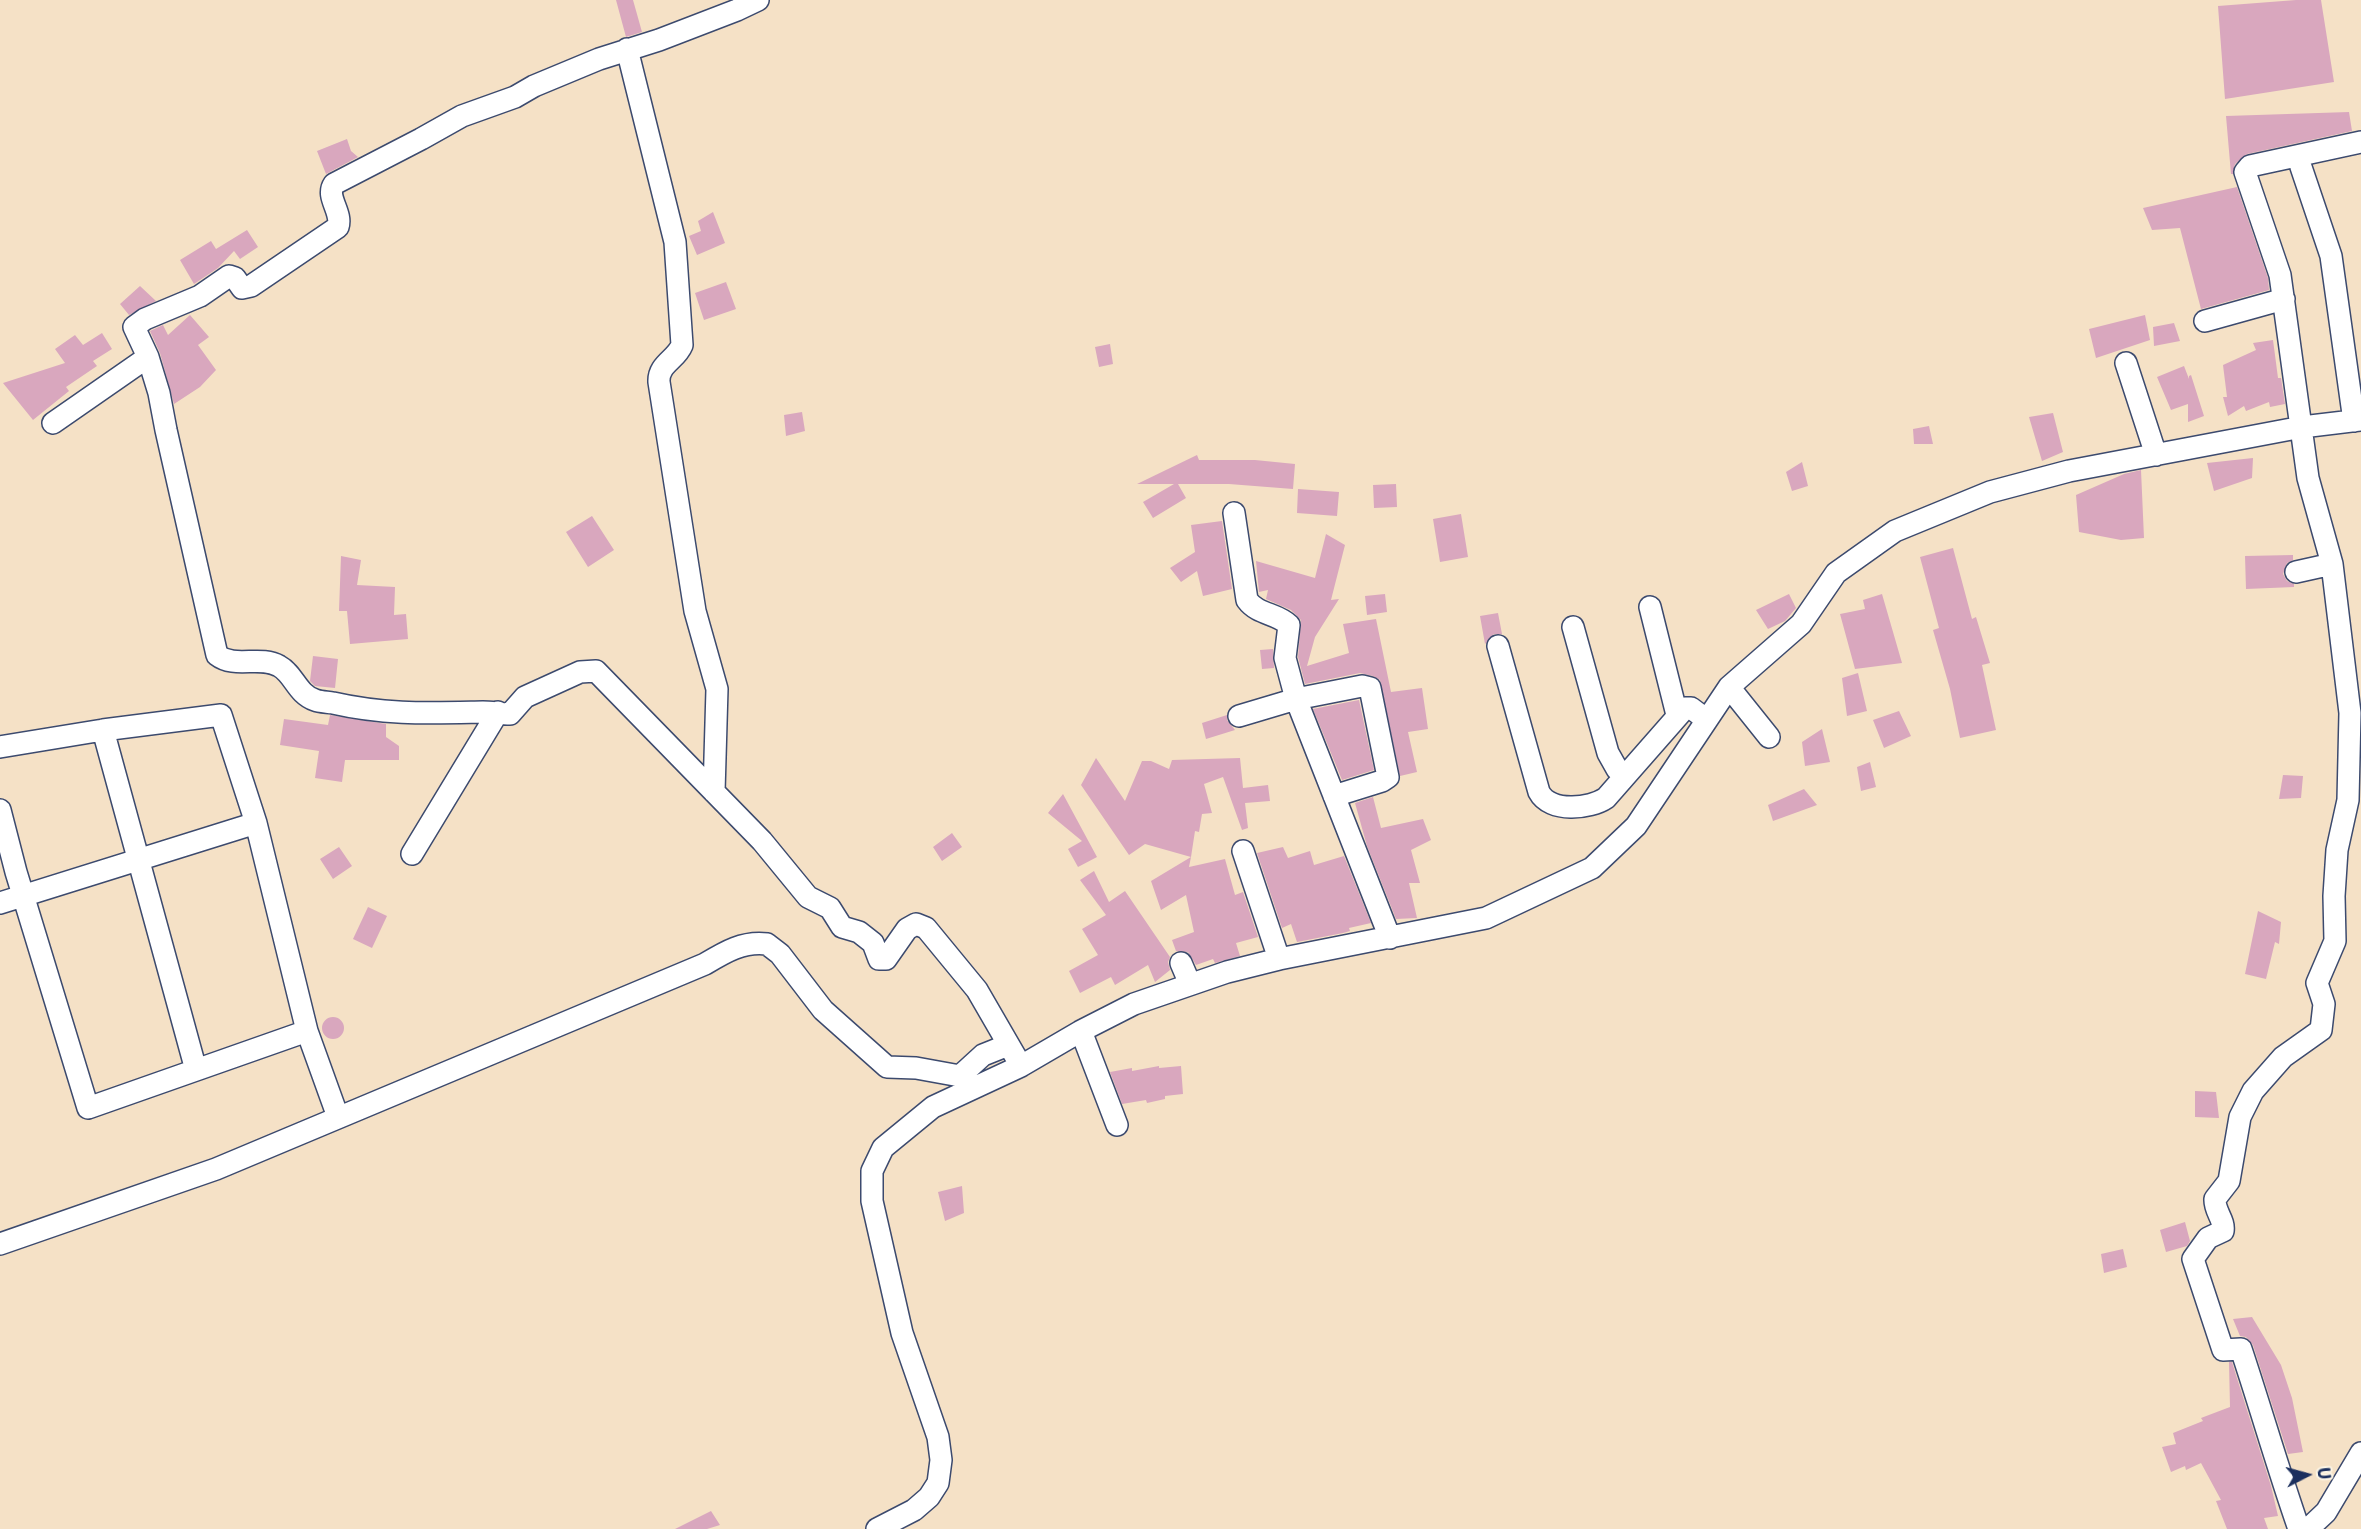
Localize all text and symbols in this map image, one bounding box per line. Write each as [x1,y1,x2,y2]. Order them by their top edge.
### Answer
north arrow [2277,1445,2337,1505]
text: U [2312,1466,2337,1480]

